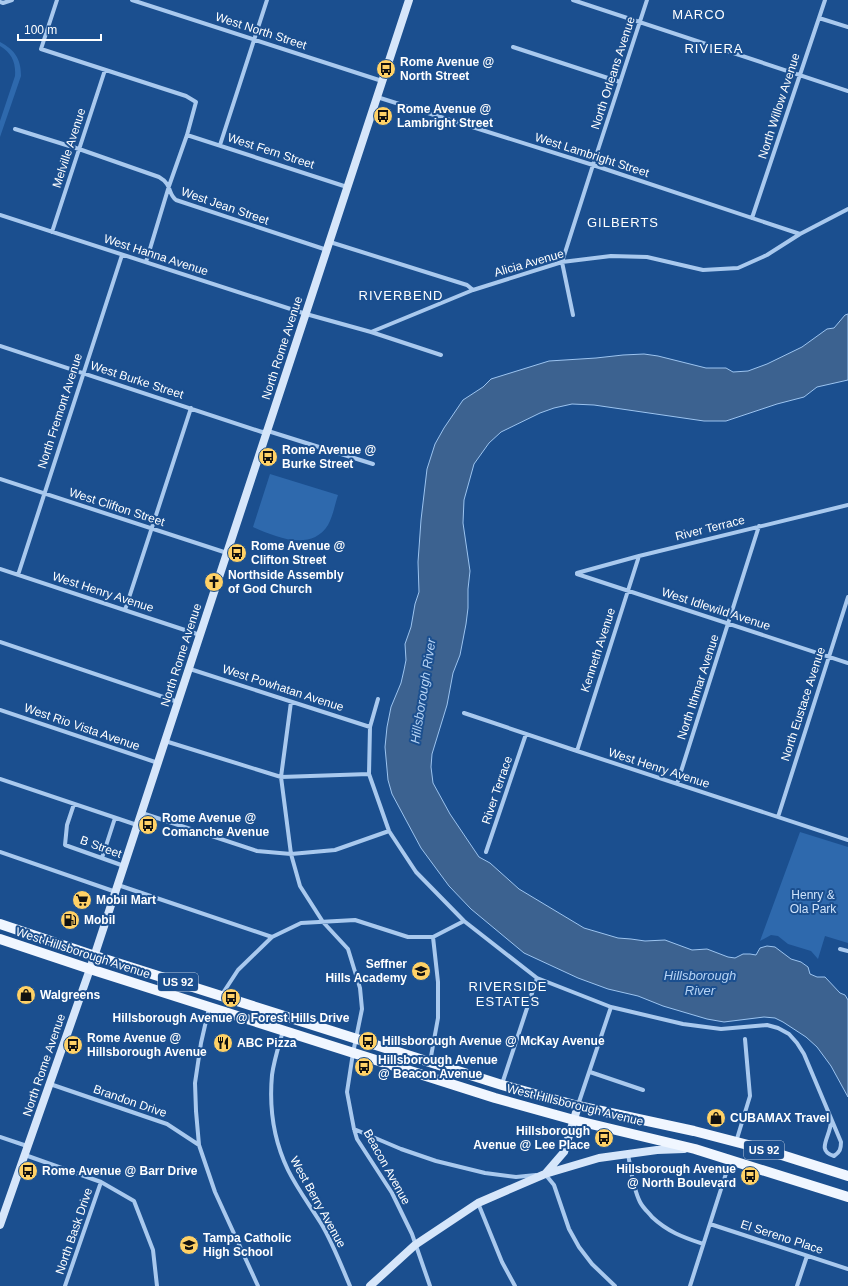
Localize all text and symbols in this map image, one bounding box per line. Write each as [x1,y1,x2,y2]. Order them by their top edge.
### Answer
district label: MARCO [672,7,726,22]
street label: West North Street [214,10,309,53]
street label: North Orleans Avenue [588,14,638,131]
scale bar [18,16,101,42]
text: 100 m [24,23,57,37]
district label: RIVIERA [684,41,744,56]
street label: North Willow Avenue [755,51,803,161]
place label: Rome Avenue @ North Street [400,55,494,83]
bus stop icon: Rome Avenue @ North Street [375,58,397,80]
place label: Rome Avenue @ Lambright Street [397,102,493,130]
bus stop icon: Rome Avenue @ Lambright Street [372,105,394,127]
street label: Melville Avenue [49,106,89,190]
street label: West Fern Street [226,130,317,172]
street label: West Lambright Street [533,130,651,180]
street label: West Jean Street [179,184,271,228]
district label: GILBERTS [587,215,659,230]
street label: West Hanna Avenue [102,232,210,279]
street label: Alicia Avenue [493,246,566,280]
district label: RIVERBEND [359,288,443,303]
street label: North Rome Avenue [259,294,305,401]
street label: North Fremont Avenue [35,351,85,470]
street label: West Burke Street [89,358,186,402]
place label: Rome Avenue @ Burke Street [282,443,376,471]
bus stop icon: Rome Avenue @ Burke Street [257,446,279,468]
street label: West Clifton Street [67,485,167,529]
street label: River Terrace [674,513,747,543]
place label: Rome Avenue @ Clifton Street [251,539,345,567]
bus stop icon: Rome Avenue @ Clifton Street [226,542,248,564]
place label: Northside Assembly of God Church [228,568,344,596]
street label: West Henry Avenue [51,569,156,615]
church icon: Northside Assembly of God Church [203,571,225,593]
street label: West Idlewild Avenue [660,585,773,633]
street label: North Rome Avenue [158,601,204,708]
street label: Kenneth Avenue [578,606,618,694]
street label: North Ithmar Avenue [674,632,722,741]
water label: Hillsborough River [407,637,439,745]
street label: North Eustace Avenue [778,645,828,763]
street label: West Powhatan Avenue [220,662,346,714]
street label: West Rio Vista Avenue [22,701,142,753]
street label: West Henry Avenue [607,745,712,791]
street label: River Terrace [479,754,515,826]
place label: Rome Avenue @ Comanche Avenue [162,811,269,839]
bus stop icon: Rome Avenue @ Comanche Avenue [137,814,159,836]
street label: B Street [78,833,124,861]
park label: Henry & Ola Park [790,888,837,916]
supermarket icon: Mobil Mart [71,889,93,911]
place label: Mobil Mart [96,893,156,907]
fuel station icon: Mobil [59,909,81,931]
place label: Mobil [84,913,115,927]
street label: West Hillsborough Avenue [14,925,152,981]
place label: Seffner Hills Academy [325,957,407,985]
school or university icon: Seffner Hills Academy [410,960,432,982]
water label: Hillsborough River [664,968,736,998]
road number: US 92 [158,973,198,991]
district label: RIVERSIDE ESTATES [468,979,548,1009]
shop icon: Walgreens [15,984,37,1006]
bus stop icon: Hillsborough Avenue @ Forest Hills Drive [220,987,242,1009]
place label: Walgreens [40,988,101,1002]
street label: North Rome Avenue [20,1011,68,1118]
place label: Hillsborough Avenue @ Forest Hills Drive [113,1011,350,1025]
bus stop icon: Hillsborough Avenue @ McKay Avenue [357,1030,379,1052]
place label: Rome Avenue @ Hillsborough Avenue [87,1031,207,1059]
restaurant icon: ABC Pizza [212,1032,234,1054]
bus stop icon: Rome Avenue @ Hillsborough Avenue [62,1034,84,1056]
place label: Hillsborough Avenue @ McKay Avenue [382,1034,605,1048]
place label: ABC Pizza [237,1036,297,1050]
place label: Hillsborough Avenue @ Beacon Avenue [378,1053,498,1081]
bus stop icon: Hillsborough Avenue @ Beacon Avenue [353,1056,375,1078]
street label: West Hillsborough Avenue [505,1081,645,1129]
street label: Brandon Drive [91,1082,169,1120]
shop icon: CUBAMAX Travel [705,1107,727,1129]
place label: CUBAMAX Travel [730,1111,829,1125]
place label: Hillsborough Avenue @ Lee Place [473,1124,590,1152]
street label: Beacon Avenue [361,1127,414,1207]
bus stop icon: Hillsborough Avenue @ Lee Place [593,1127,615,1149]
road number: US 92 [744,1141,784,1159]
street label: West Berry Avenue [287,1154,349,1250]
bus stop icon: Rome Avenue @ Barr Drive [17,1160,39,1182]
place label: Hillsborough Avenue @ North Boulevard [616,1162,736,1190]
place label: Rome Avenue @ Barr Drive [42,1164,198,1178]
bus stop icon: Hillsborough Avenue @ North Boulevard [739,1165,761,1187]
street label: North Bask Drive [53,1186,95,1276]
street label: El Sereno Place [739,1217,825,1257]
place label: Tampa Catholic High School [203,1231,292,1259]
school or university icon: Tampa Catholic High School [178,1234,200,1256]

